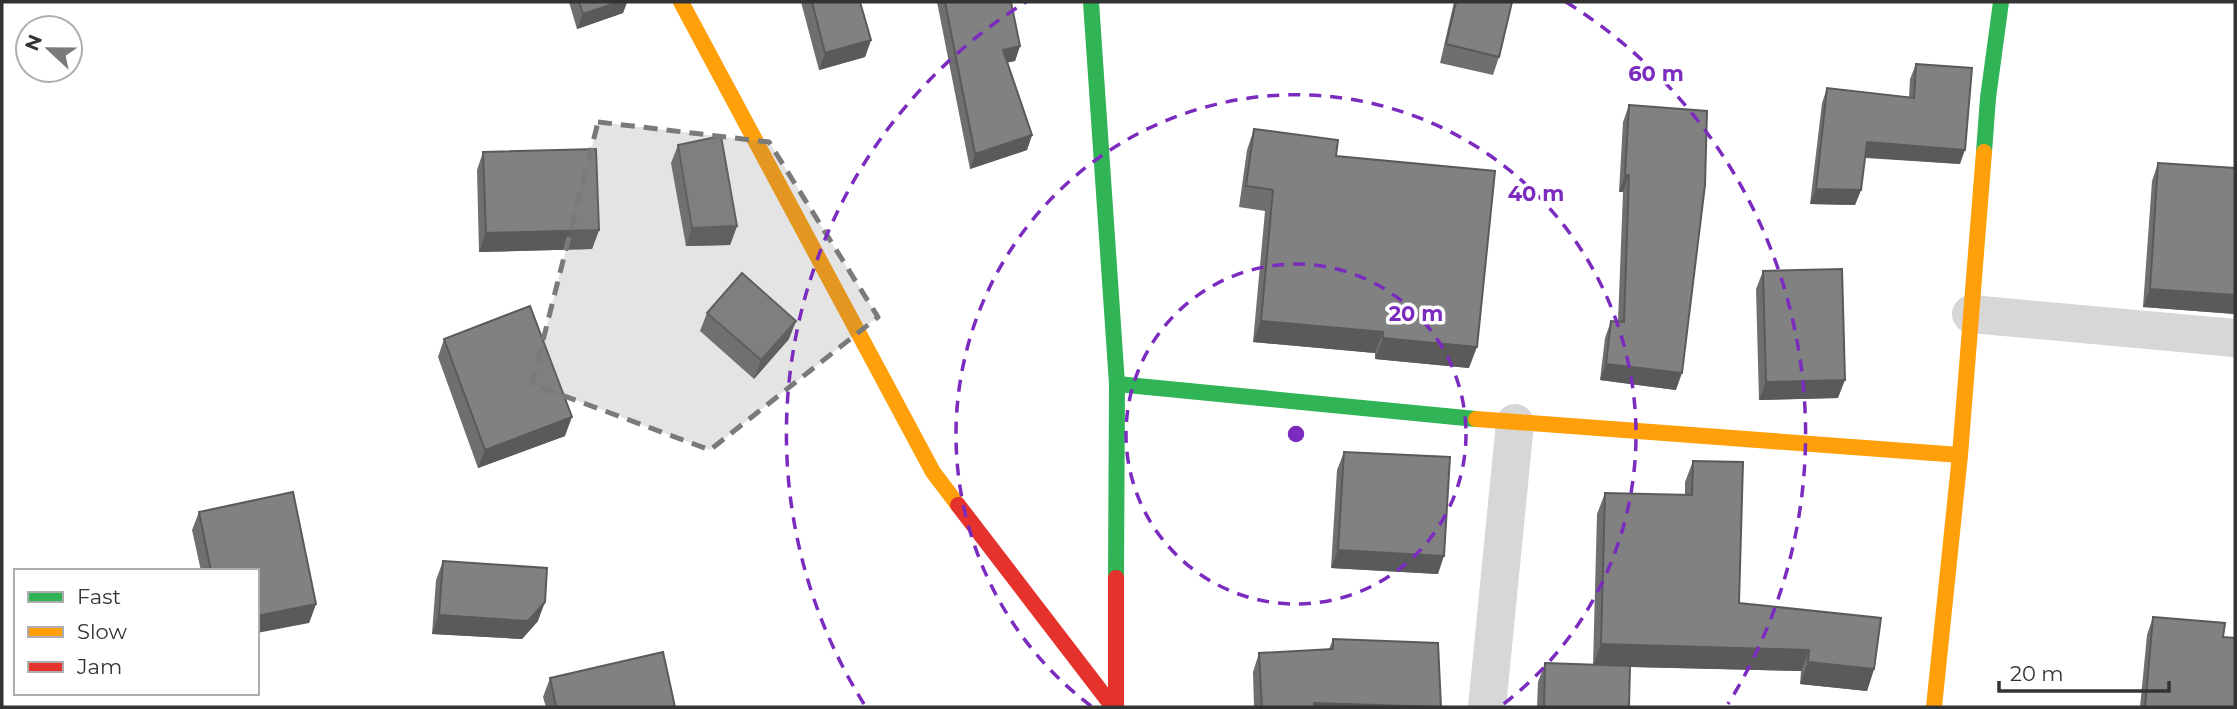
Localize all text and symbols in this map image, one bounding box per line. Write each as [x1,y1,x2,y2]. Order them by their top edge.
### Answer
north arrow [14,14,84,84]
text: N [20,31,47,54]
text: 60 m [1628,61,1684,86]
text: 40 m [1508,181,1564,206]
text: 20 m [1389,301,1443,326]
centre of rings [1284,422,1308,446]
legend [14,569,259,695]
text: Fast [77,584,121,609]
text: Slow [77,619,127,644]
scale bar [1999,650,2169,694]
text: Jam [76,654,122,679]
text: 20 m [2010,661,2064,686]

